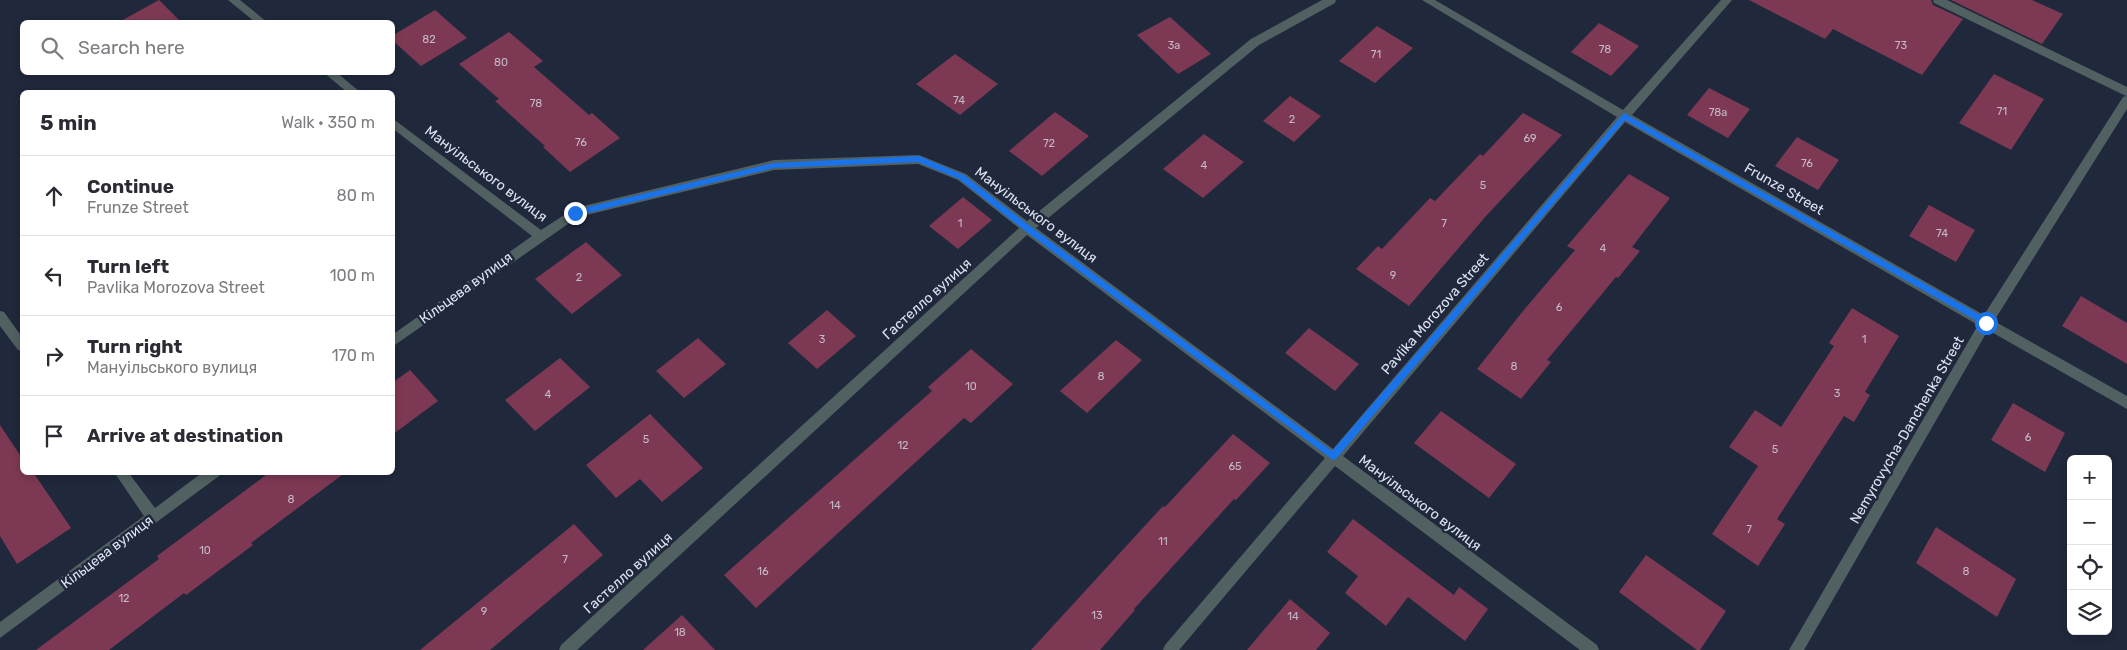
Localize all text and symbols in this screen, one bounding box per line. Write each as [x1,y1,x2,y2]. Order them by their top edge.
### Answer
search box [20,20,395,75]
house number: 82 [422,33,436,46]
icon: search [38,34,66,62]
text: Search here [78,36,185,59]
house number: 3а [1168,39,1180,52]
house number: 73 [1895,39,1908,52]
house number: 78 [1599,43,1611,56]
house number: 71 [1371,48,1381,61]
house number: 80 [494,56,508,69]
house number: 74 [953,94,965,107]
house number: 78 [530,97,542,110]
house number: 71 [1997,105,2007,118]
house number: 78а [1709,106,1727,119]
text: 5 min [40,110,97,135]
text: Walk · 350 m [281,113,375,132]
house number: 2 [1289,113,1295,126]
street label: Мануільського вулиця [421,122,551,226]
house number: 69 [1523,132,1537,145]
house number: 76 [575,136,587,149]
house number: 72 [1043,137,1055,150]
house number: 76 [1801,157,1813,170]
house number: 4 [1201,159,1208,172]
street label: Frunze Street [1741,159,1827,219]
street label: Мануільського вулиця [971,163,1101,267]
text: Continue [87,175,174,198]
house number: 5 [1480,179,1487,192]
icon: ahead [40,182,68,210]
text: 80 m [337,186,375,205]
text: Frunze Street [87,198,189,217]
route end [564,202,587,225]
house number: 1 [958,217,962,230]
house number: 7 [1441,217,1447,230]
house number: 74 [1936,227,1948,240]
house number: 4 [1600,242,1607,255]
street label: Кільцева вулиця [416,249,516,327]
street label: Pavlika Morozova Street [1378,249,1493,378]
text: Turn left [87,255,169,278]
street label: Гастелло вулиця [879,255,975,343]
icon: left [40,262,68,290]
text: 100 m [330,266,375,285]
house number: 9 [1390,269,1396,282]
house number: 2 [576,271,582,284]
text: Pavlika Morozova Street [87,278,265,297]
house number: 6 [1556,301,1563,314]
route start [1975,312,1998,335]
house number: 3 [819,333,826,346]
street label: Nemyrovycha-Danchenka Street [1846,333,1968,527]
house number: 1 [1862,333,1866,346]
text: Turn right [87,335,182,358]
icon: right [40,342,68,370]
text: 170 m [332,346,375,365]
text: Мануільського вулиця [87,358,257,377]
house number: 8 [1511,360,1518,373]
house number: 8 [1098,370,1105,383]
house number: 10 [965,380,977,393]
house number: 3 [1834,387,1841,400]
house number: 4 [545,388,552,401]
icon: arrive [40,422,68,450]
text: Arrive at destination [87,424,283,447]
house number: 6 [2025,431,2032,444]
house number: 5 [643,433,650,446]
house number: 12 [897,439,909,452]
house number: 5 [1772,443,1779,456]
street label: Мануільського вулиця [1355,451,1485,555]
map controls [2067,455,2112,635]
button: + [2067,455,2112,500]
house number: 65 [1228,460,1242,473]
house number: 8 [288,493,295,506]
house number: 14 [829,499,841,512]
button: − [2067,500,2112,545]
street label: Кільцева вулиця [58,512,156,592]
house number: 7 [1746,523,1752,536]
street label: Гастелло вулиця [580,529,676,617]
house number: 11 [1158,535,1168,548]
house number: 10 [199,544,211,557]
button: locate [2067,545,2112,590]
house number: 7 [562,553,568,566]
house number: 16 [757,565,769,578]
house number: 8 [1963,565,1970,578]
button: layers [2067,590,2112,635]
house number: 12 [118,592,130,605]
house number: 9 [481,605,487,618]
house number: 13 [1091,609,1103,622]
house number: 14 [1287,610,1299,623]
house number: 18 [674,626,686,639]

